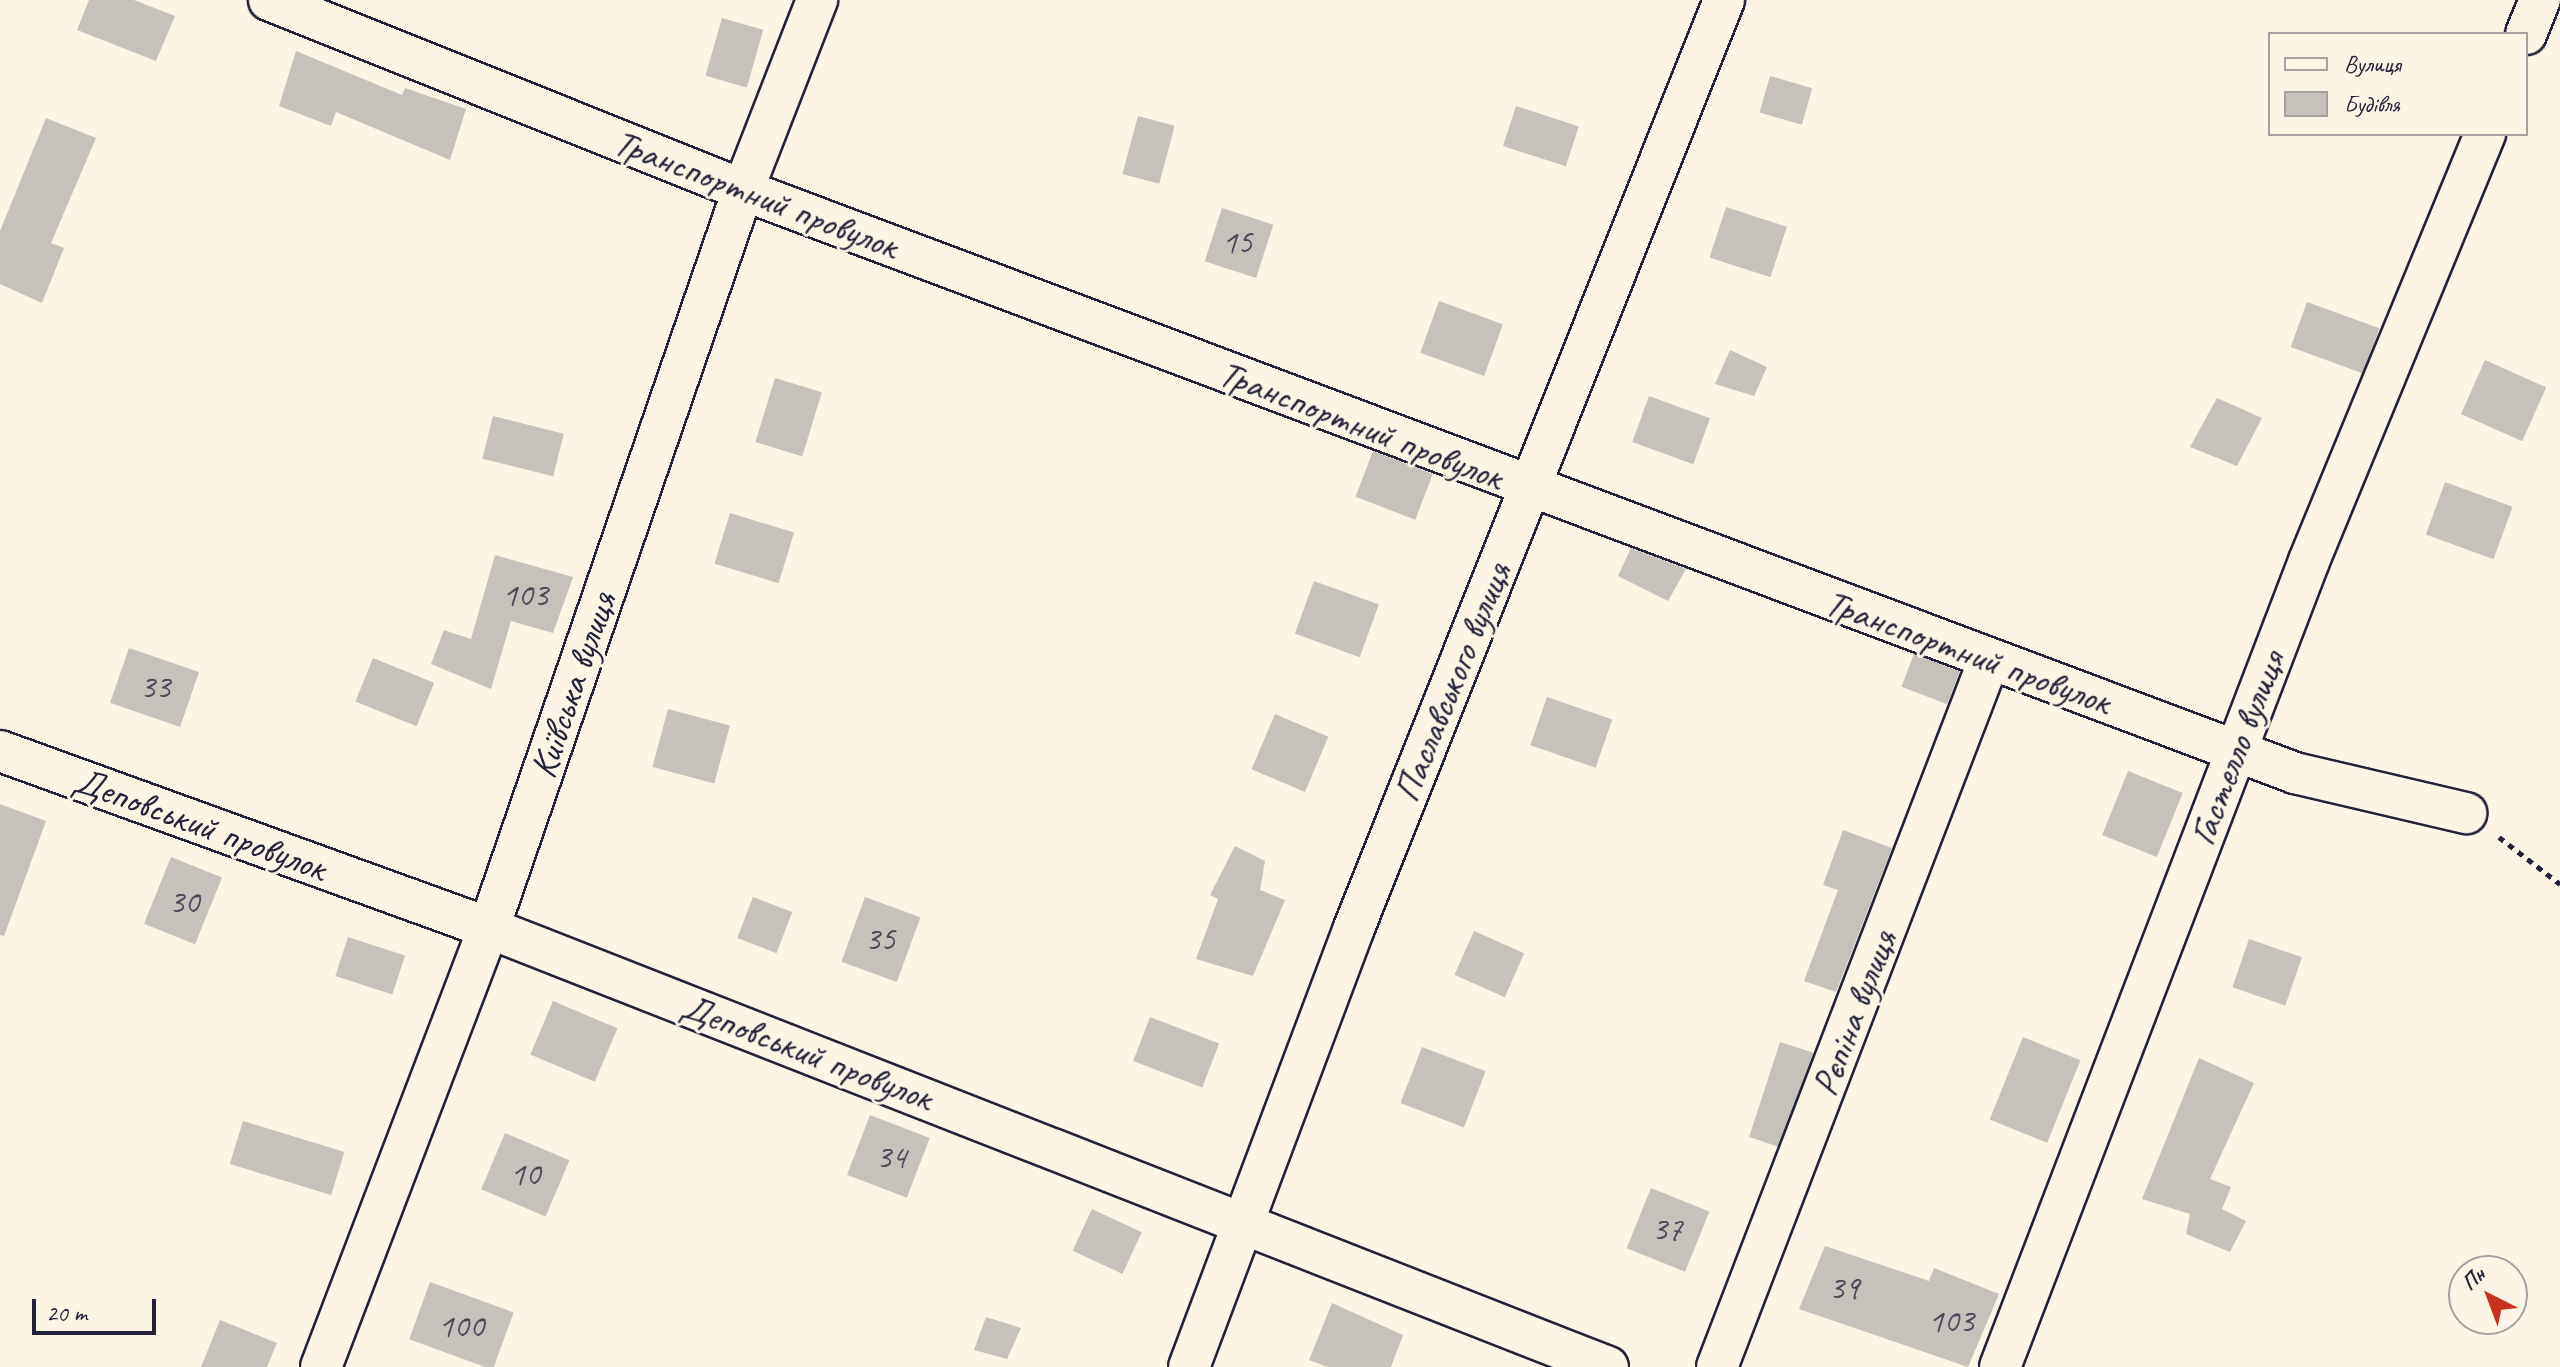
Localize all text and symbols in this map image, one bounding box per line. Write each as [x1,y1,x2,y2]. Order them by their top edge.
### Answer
legend [2268,32,2528,136]
text: Вулиця [2344,49,2401,79]
text: Будівля [2344,89,2400,119]
street label: Транспортний провулок [608,119,904,269]
house number: 15 [1222,222,1252,262]
street label: Транспортний провулок [1213,350,1509,500]
street label: Паславського вулиця [1383,555,1521,809]
house number: 103 [502,575,548,615]
street label: Транспортний провулок [1819,579,2117,725]
street label: Київська вулиця [520,586,626,784]
street label: Гастелло вулиця [2179,645,2295,851]
house number: 33 [140,667,170,707]
street label: Деповський провулок [67,757,333,891]
house number: 30 [169,882,199,922]
house number: 35 [865,919,895,959]
street label: Рєпіна вулиця [1801,923,1907,1103]
street label: Деповський провулок [675,983,939,1121]
house number: 34 [876,1137,906,1177]
house number: 10 [510,1154,540,1194]
house number: 37 [1652,1209,1682,1249]
north arrow [2448,1255,2528,1335]
text: Пн [2455,1261,2491,1297]
house number: 39 [1829,1268,1859,1308]
scale bar [36,1283,160,1333]
text: 20 m [46,1298,87,1328]
house number: 103 [1928,1301,1974,1341]
house number: 100 [438,1306,484,1346]

